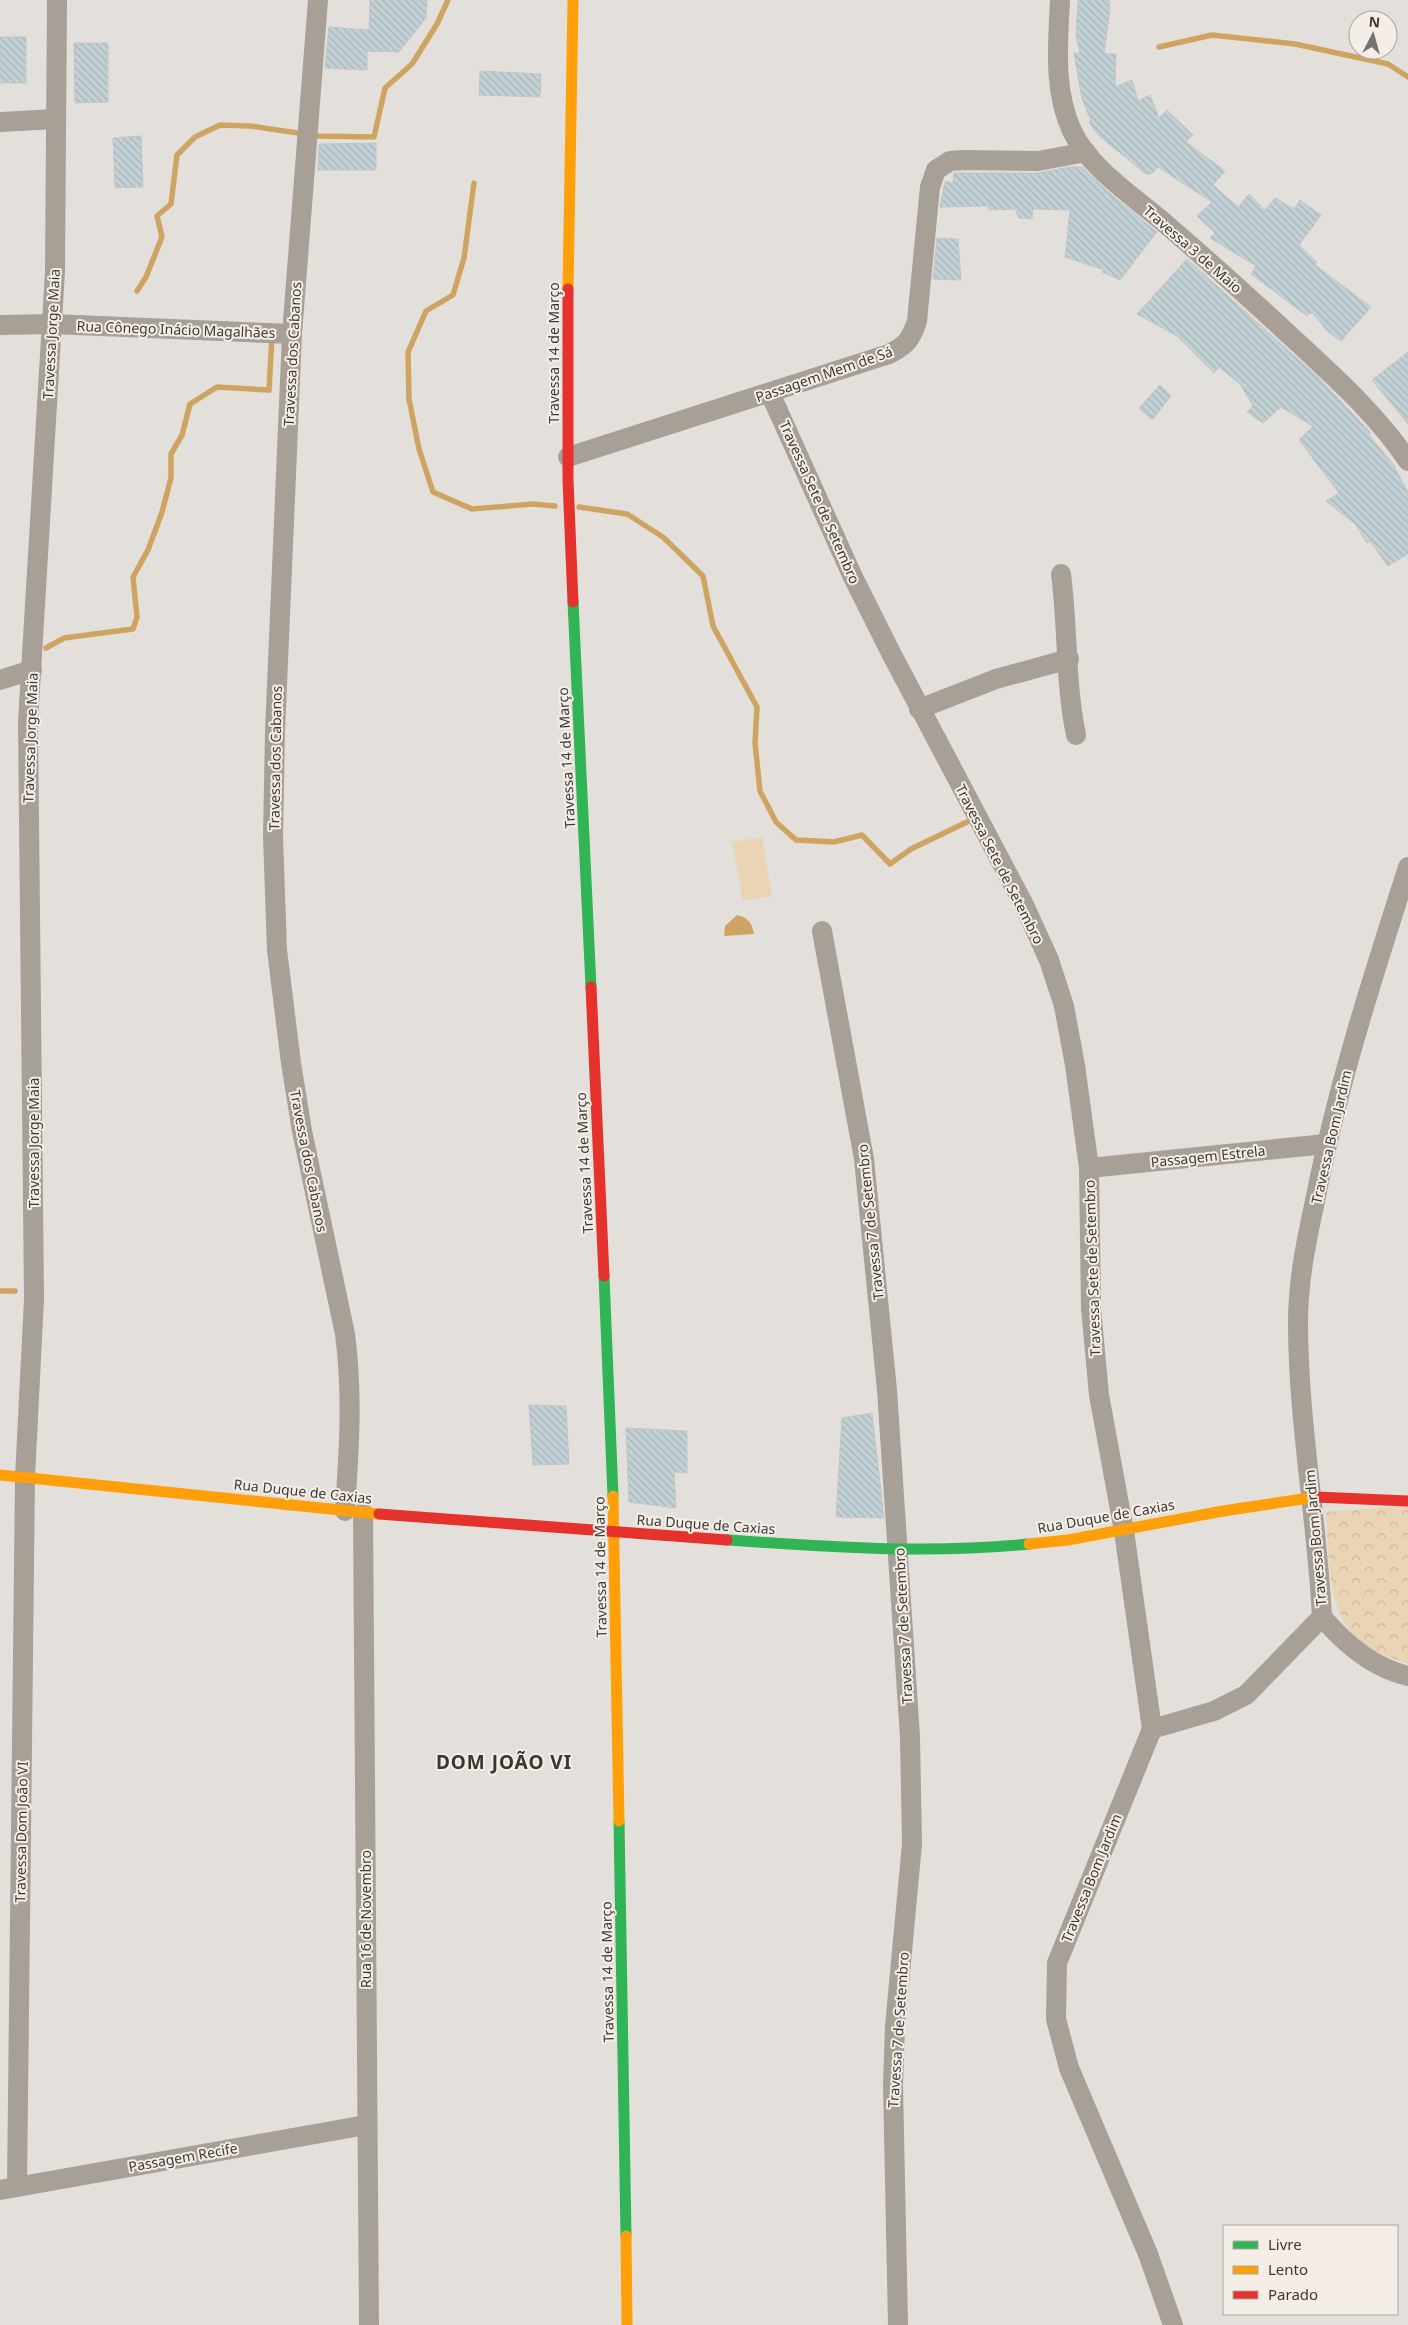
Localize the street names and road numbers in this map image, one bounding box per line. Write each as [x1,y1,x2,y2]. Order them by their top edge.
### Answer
street label: Travessa 3 de Maio [1140,201,1246,297]
street label: Travessa Jorge Maia [38,268,64,400]
street label: Travessa dos Cabanos [279,281,305,427]
street label: Travessa 14 de Março [544,282,563,424]
street label: Rua Cônego Inácio Magalhães [76,316,276,342]
street label: Passagem Mem de Sá [753,342,895,406]
street label: Travessa Sete de Setembro [775,417,865,587]
street label: Travessa Jorge Maia [18,672,42,804]
street label: Travessa dos Cabanos [264,685,286,831]
street label: Travessa 14 de Março [553,687,579,829]
street label: Travessa Sete de Setembro [951,781,1049,947]
street label: Travessa Bom Jardim [1306,1068,1356,1206]
street label: Travessa Jorge Maia [24,1078,43,1208]
street label: Travessa dos Cabanos [286,1088,332,1234]
street label: Travessa 14 de Março [571,1092,597,1234]
street label: Passagem Estrela [1150,1141,1266,1171]
street label: Travessa 7 de Setembro [852,1143,888,1301]
street label: Travessa Sete de Setembro [1079,1179,1105,1357]
street label: Travessa Bom Jardim [1300,1469,1330,1607]
street label: Rua Duque de Caxias [233,1474,373,1508]
street label: Rua Duque de Caxias [1036,1495,1176,1537]
street label: Travessa 14 de Março [589,1496,611,1638]
street label: Rua Duque de Caxias [636,1510,776,1538]
street label: Travessa 7 de Setembro [889,1547,917,1705]
street label: Travessa Dom João VI [10,1761,32,1903]
street label: Travessa Bom Jardim [1057,1811,1125,1945]
street label: Rua 16 de Novembro [356,1850,375,1988]
street label: Travessa 14 de Março [596,1901,618,2043]
street label: Travessa 7 de Setembro [883,1951,913,2109]
street label: Passagem Recife [127,2138,239,2176]

